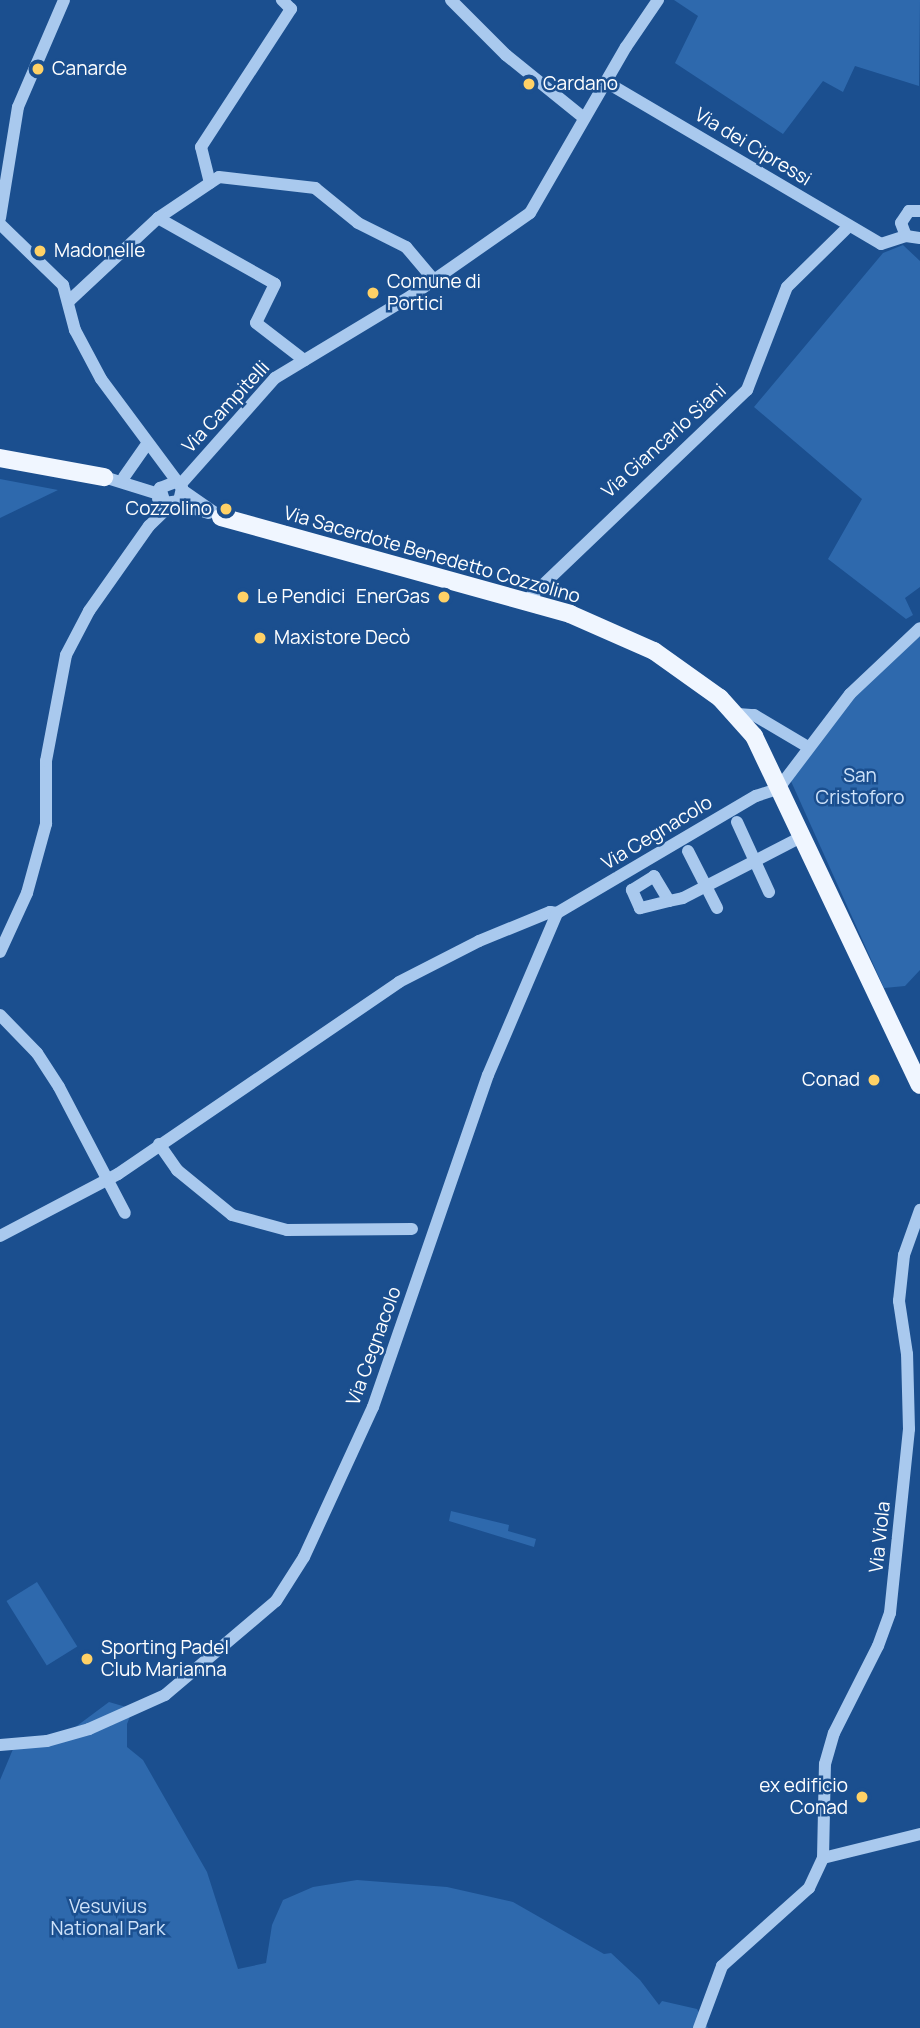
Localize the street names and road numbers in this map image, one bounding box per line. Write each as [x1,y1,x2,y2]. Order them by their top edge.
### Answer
street label: Via dei Cipressi [691,103,815,191]
street label: Via Campitelli [178,356,274,458]
street label: Via Giancarlo Siani [597,379,731,503]
street label: Via Sacerdote Benedetto Cozzolino [281,502,583,608]
street label: Via Cegnacolo [598,791,716,875]
street label: Via Cegnacolo [342,1283,406,1409]
street label: Via Viola [865,1500,895,1574]

